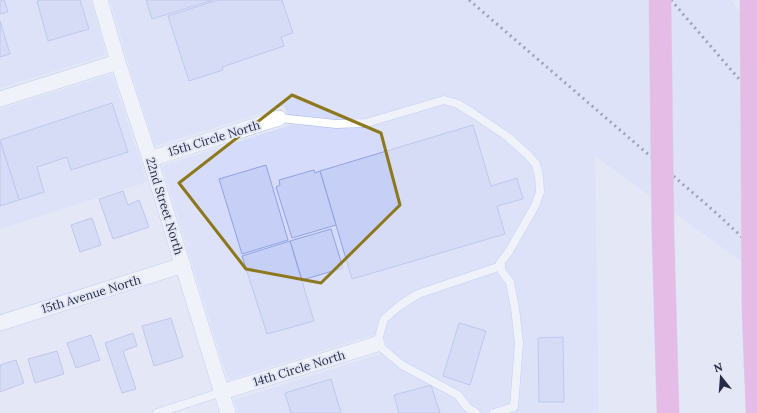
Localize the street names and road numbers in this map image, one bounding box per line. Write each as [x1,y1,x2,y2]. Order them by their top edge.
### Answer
street label: 15th Circle North [166,117,262,159]
street label: 22nd Street North [143,156,187,256]
street label: 15th Avenue North [40,272,142,316]
street label: 14th Circle North [251,347,347,389]

